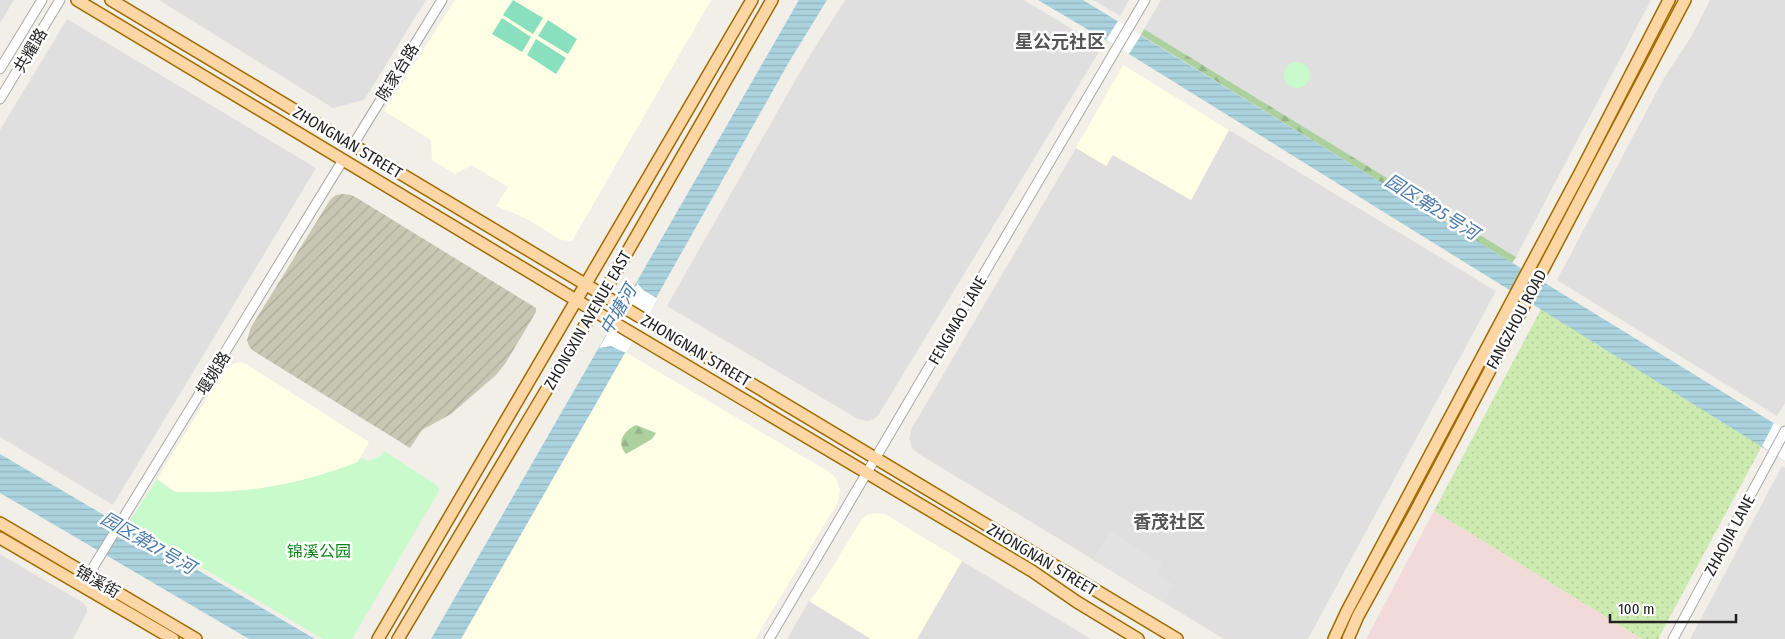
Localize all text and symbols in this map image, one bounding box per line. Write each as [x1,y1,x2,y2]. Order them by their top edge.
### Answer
street label: 共耀路 [10,25,51,76]
district label: 星公元社区 [1015,31,1105,53]
street label: 陈家台路 [372,40,422,104]
street label: ZHONGNAN STREET [290,102,406,183]
water label: 园区第25号河 [1381,170,1485,246]
street label: ZHONGXIN AVENUE EAST [540,247,635,393]
street label: FANGZHOU ROAD [1482,266,1551,372]
street label: FENGMAO LANE [924,272,991,368]
water label: 中塘河 [595,279,643,339]
street label: ZHONGNAN STREET [638,310,754,391]
street label: 堰姚路 [193,348,234,399]
street label: ZHAOJIA LANE [1700,492,1759,579]
water label: 园区第27号河 [97,507,202,580]
district label: 香茂社区 [1133,511,1205,533]
street label: ZHONGNAN STREET [984,519,1100,600]
park label: 锦溪公园 [287,542,351,561]
street label: 锦溪街 [72,561,123,602]
scale bar [1610,592,1736,624]
text: 100 m [1618,600,1655,618]

